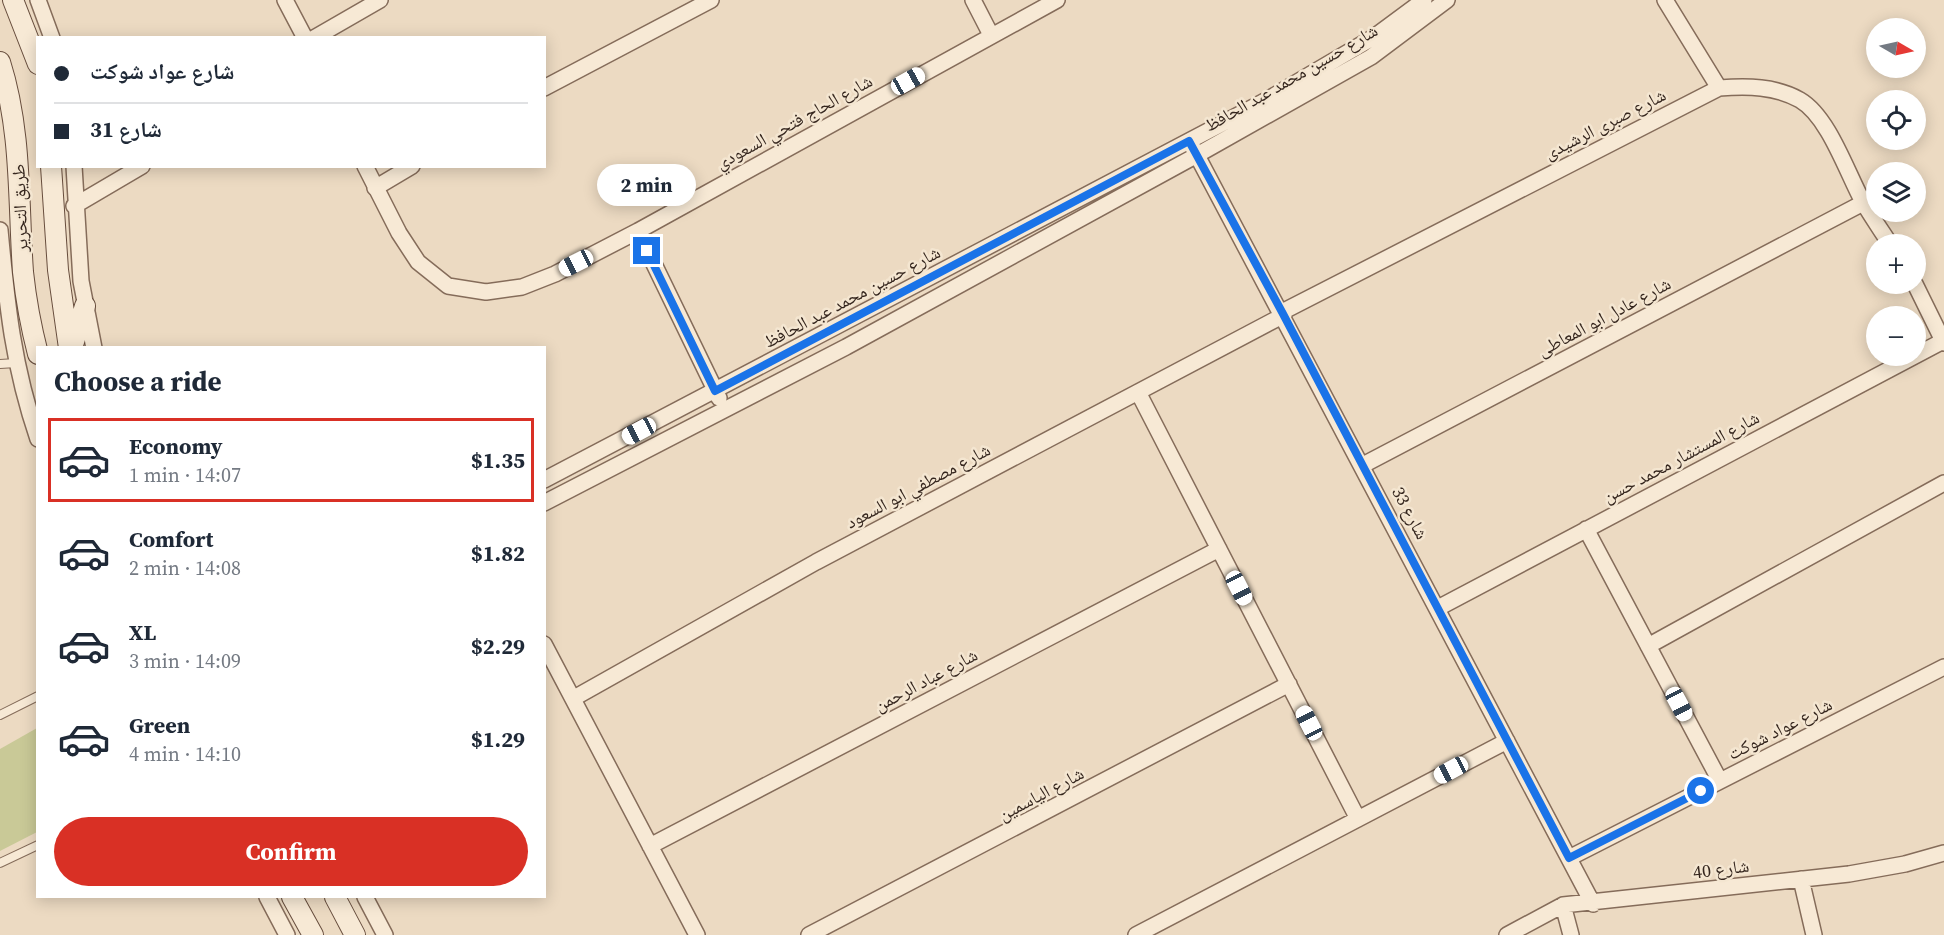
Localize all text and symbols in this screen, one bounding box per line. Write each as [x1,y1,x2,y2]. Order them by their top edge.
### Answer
street label: شارع حسين محمد عبد الحافظ [1199,18,1382,138]
north arrow [1866,18,1926,78]
map controls [1866,18,1926,366]
text: شارع عواد شوكت [90,56,235,86]
car [888,64,928,98]
street label: شارع الحاج فتحي السعودي [711,68,878,177]
street label: شارع صبرى الرشيدى [1540,82,1670,165]
button: locate [1866,90,1926,150]
text: شارع 31 [90,114,162,144]
button: layers [1866,162,1926,222]
street label: طريق التحرير [5,163,34,254]
callout: 2 min [598,164,696,206]
text: 2 min [621,171,672,199]
button: + [1866,234,1926,294]
route end [633,237,660,264]
street label: شارع حسين محمد عبد الحافظ [759,239,944,354]
car [556,247,596,279]
street label: شارع عادل ابو المعاطى [1533,271,1675,362]
button: − [1866,306,1926,366]
text: Choose a ride [54,363,222,400]
street label: شارع المستشار محمد حسن [1598,405,1764,509]
car [619,415,659,447]
text: Economy [129,431,223,461]
icon: car [57,433,111,487]
street label: شارع مصطفي ابو السعود [841,437,996,537]
text: $1.35 [471,445,525,475]
text: 1 min · 14:07 [129,461,241,489]
street label: شارع 33 [1386,482,1435,544]
text: Comfort [129,524,213,554]
icon: car [57,526,111,580]
text: $1.82 [471,538,525,568]
text: 2 min · 14:08 [129,554,241,582]
car [1223,568,1255,608]
text: XL [129,617,156,647]
icon: car [57,619,111,673]
text: $2.29 [471,631,525,661]
street label: شارع عباد الرحمن [870,642,982,717]
text: 3 min · 14:09 [129,647,241,675]
car [1663,684,1695,724]
street label: شارع عواد شوكت [1723,691,1836,766]
car [1293,703,1325,743]
text: Green [129,710,190,740]
icon: car [57,712,111,766]
text: $1.29 [471,724,525,754]
text: 4 min · 14:10 [129,740,241,768]
car [1431,754,1471,786]
street label: شارع الياسمين [993,760,1088,827]
route start [1687,777,1714,804]
button: Confirm [54,817,528,886]
street label: شارع 40 [1691,853,1750,884]

